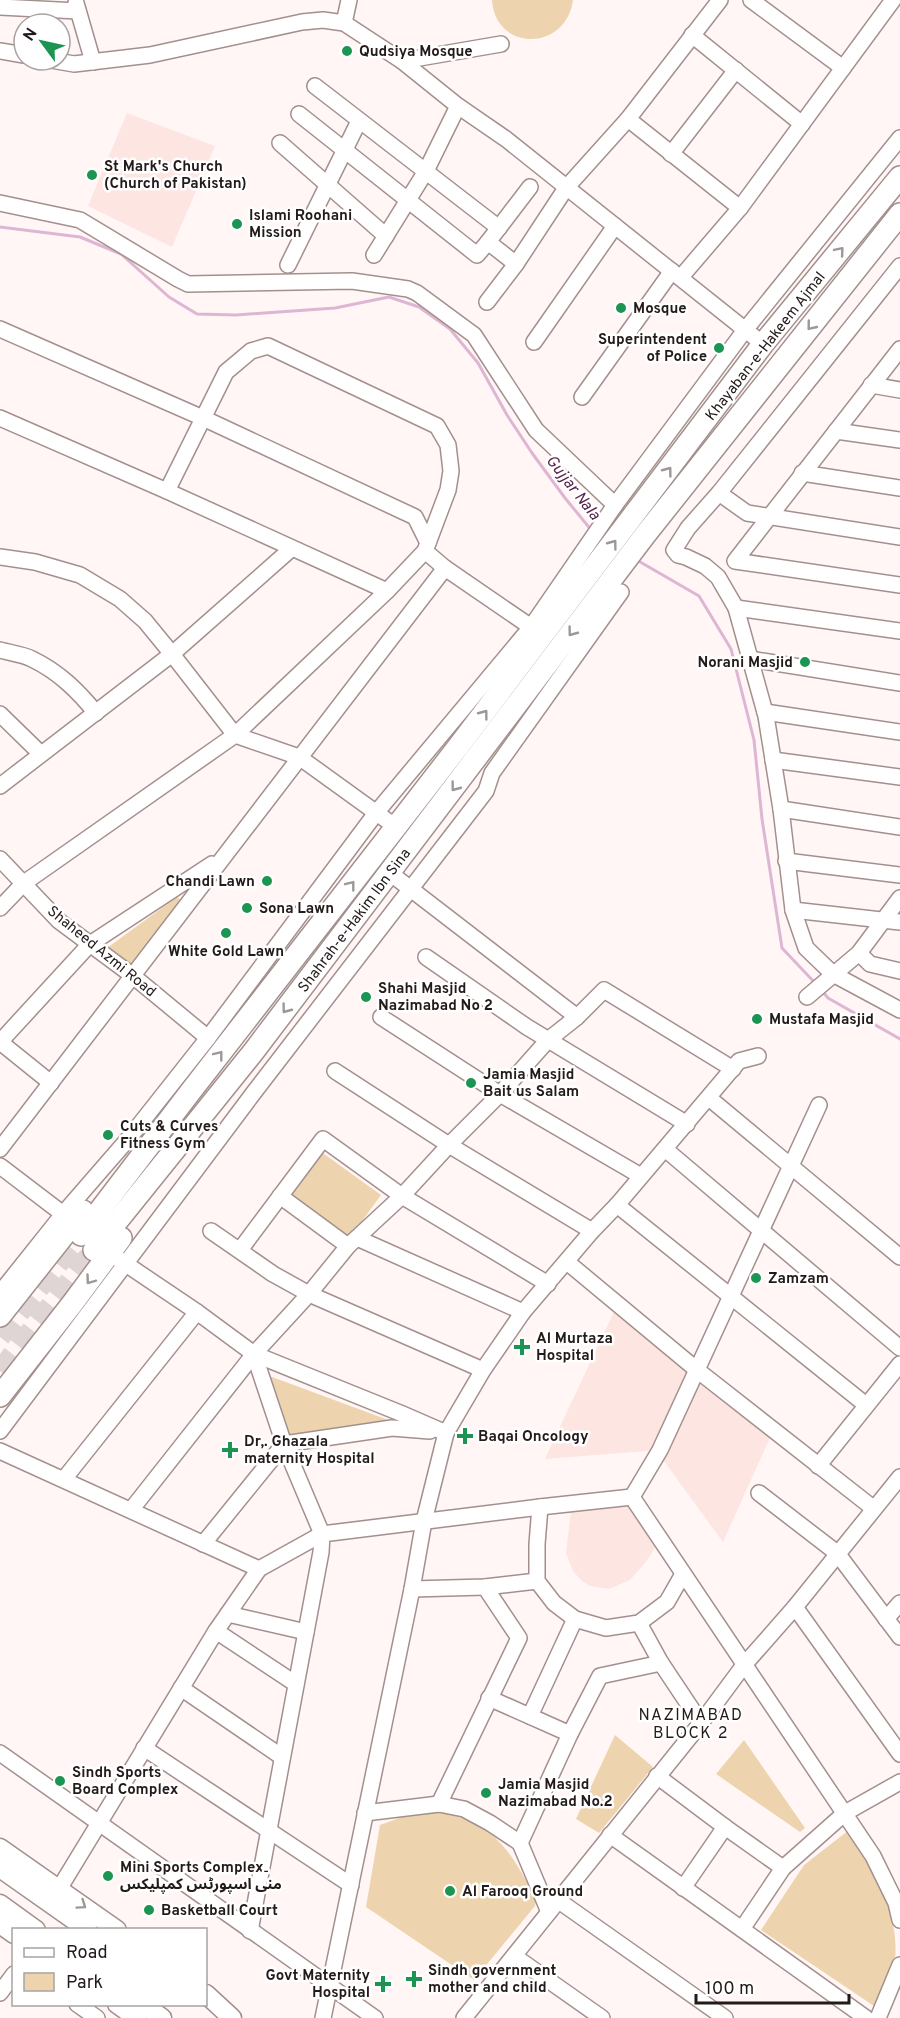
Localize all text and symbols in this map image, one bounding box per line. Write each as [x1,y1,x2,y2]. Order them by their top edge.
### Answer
north arrow [12,12,72,72]
text: N [20,25,43,45]
place label: Qudsiya Mosque [359,43,473,62]
marker: Qudsiya Mosque [340,44,354,58]
place label: St Mark's Church (Church of Pakistan) [104,158,247,194]
marker: St Mark's Church (Church of Pakistan) [85,168,99,182]
place label: Islami Roohani Mission [249,207,352,243]
marker: Islami Roohani Mission [230,217,244,231]
one-way arrow [833,247,844,258]
street label: Khayaban-e-Hakeem Ajmal [702,269,830,425]
place label: Mosque [633,300,687,319]
marker: Mosque [614,301,628,315]
one-way arrow [808,319,819,330]
place label: Superintendent of Police [598,331,707,367]
marker: Superintendent of Police [712,341,726,355]
water label: Gujjar Nala [541,452,604,525]
one-way arrow [661,467,672,478]
one-way arrow [606,540,617,551]
one-way arrow [569,625,580,636]
place label: Norani Masjid [697,654,793,673]
marker: Norani Masjid [798,655,812,669]
one-way arrow [476,710,487,721]
one-way arrow [451,781,462,792]
street label: Shahrah-e-Hakim Ibn Sina [295,845,416,997]
place label: Chandi Lawn [166,873,255,892]
marker: Chandi Lawn [260,874,274,888]
one-way arrow [344,880,355,891]
place label: Sona Lawn [259,900,334,919]
marker: Sona Lawn [240,901,254,915]
street label: Shaheed Azmi Road [43,902,159,1002]
marker: White Gold Lawn [219,926,233,940]
place label: White Gold Lawn [168,943,284,962]
place label: Shahi Masjid Nazimabad No 2 [378,980,493,1016]
marker: Shahi Masjid Nazimabad No 2 [359,990,373,1004]
one-way arrow [282,1003,293,1014]
place label: Mustafa Masjid [769,1011,874,1030]
marker: Mustafa Masjid [750,1012,764,1026]
one-way arrow [211,1051,222,1062]
place label: Jamia Masjid Bait us Salam [483,1066,579,1102]
marker: Jamia Masjid Bait us Salam [464,1076,478,1090]
place label: Cuts & Curves Fitness Gym [120,1118,218,1154]
marker: Cuts & Curves Fitness Gym [101,1128,115,1142]
place label: Zamzam [768,1270,829,1289]
marker: Zamzam [749,1271,763,1285]
one-way arrow [86,1274,97,1285]
place label: Al Murtaza Hospital [536,1330,613,1366]
marker: Al Murtaza Hospital [513,1338,531,1356]
marker: Baqai Oncology [456,1427,474,1445]
place label: Baqai Oncology [478,1428,589,1447]
place label: Dr,. Ghazala maternity Hospital [244,1433,375,1469]
marker: Dr,. Ghazala maternity Hospital [221,1441,239,1459]
district label: NAZIMABAD BLOCK 2 [639,1706,743,1744]
place label: Sindh Sports Board Complex [72,1764,179,1800]
marker: Sindh Sports Board Complex [53,1774,67,1788]
place label: Jamia Masjid Nazimabad No.2 [498,1776,613,1812]
marker: Jamia Masjid Nazimabad No.2 [479,1786,493,1800]
place label: Mini Sports Complex۔ منی اسپورٹس کمپلیکس [120,1859,282,1895]
marker: Mini Sports Complex۔ منی اسپورٹس کمپلیکس [101,1869,115,1883]
place label: Al Farooq Ground [462,1883,583,1902]
marker: Al Farooq Ground [443,1884,457,1898]
one-way arrow [76,1898,87,1909]
place label: Basketball Court [161,1902,278,1921]
marker: Basketball Court [142,1903,156,1917]
legend [12,1928,207,2006]
text: Road [66,1942,108,1965]
place label: Sindh government mother and child [428,1962,556,1998]
place label: Govt Maternity Hospital [265,1967,370,2003]
scale bar [696,1967,849,2005]
marker: Sindh government mother and child [405,1970,423,1988]
text: Park [66,1972,103,1995]
marker: Govt Maternity Hospital [374,1975,392,1993]
text: 100 m [705,1978,754,2001]

